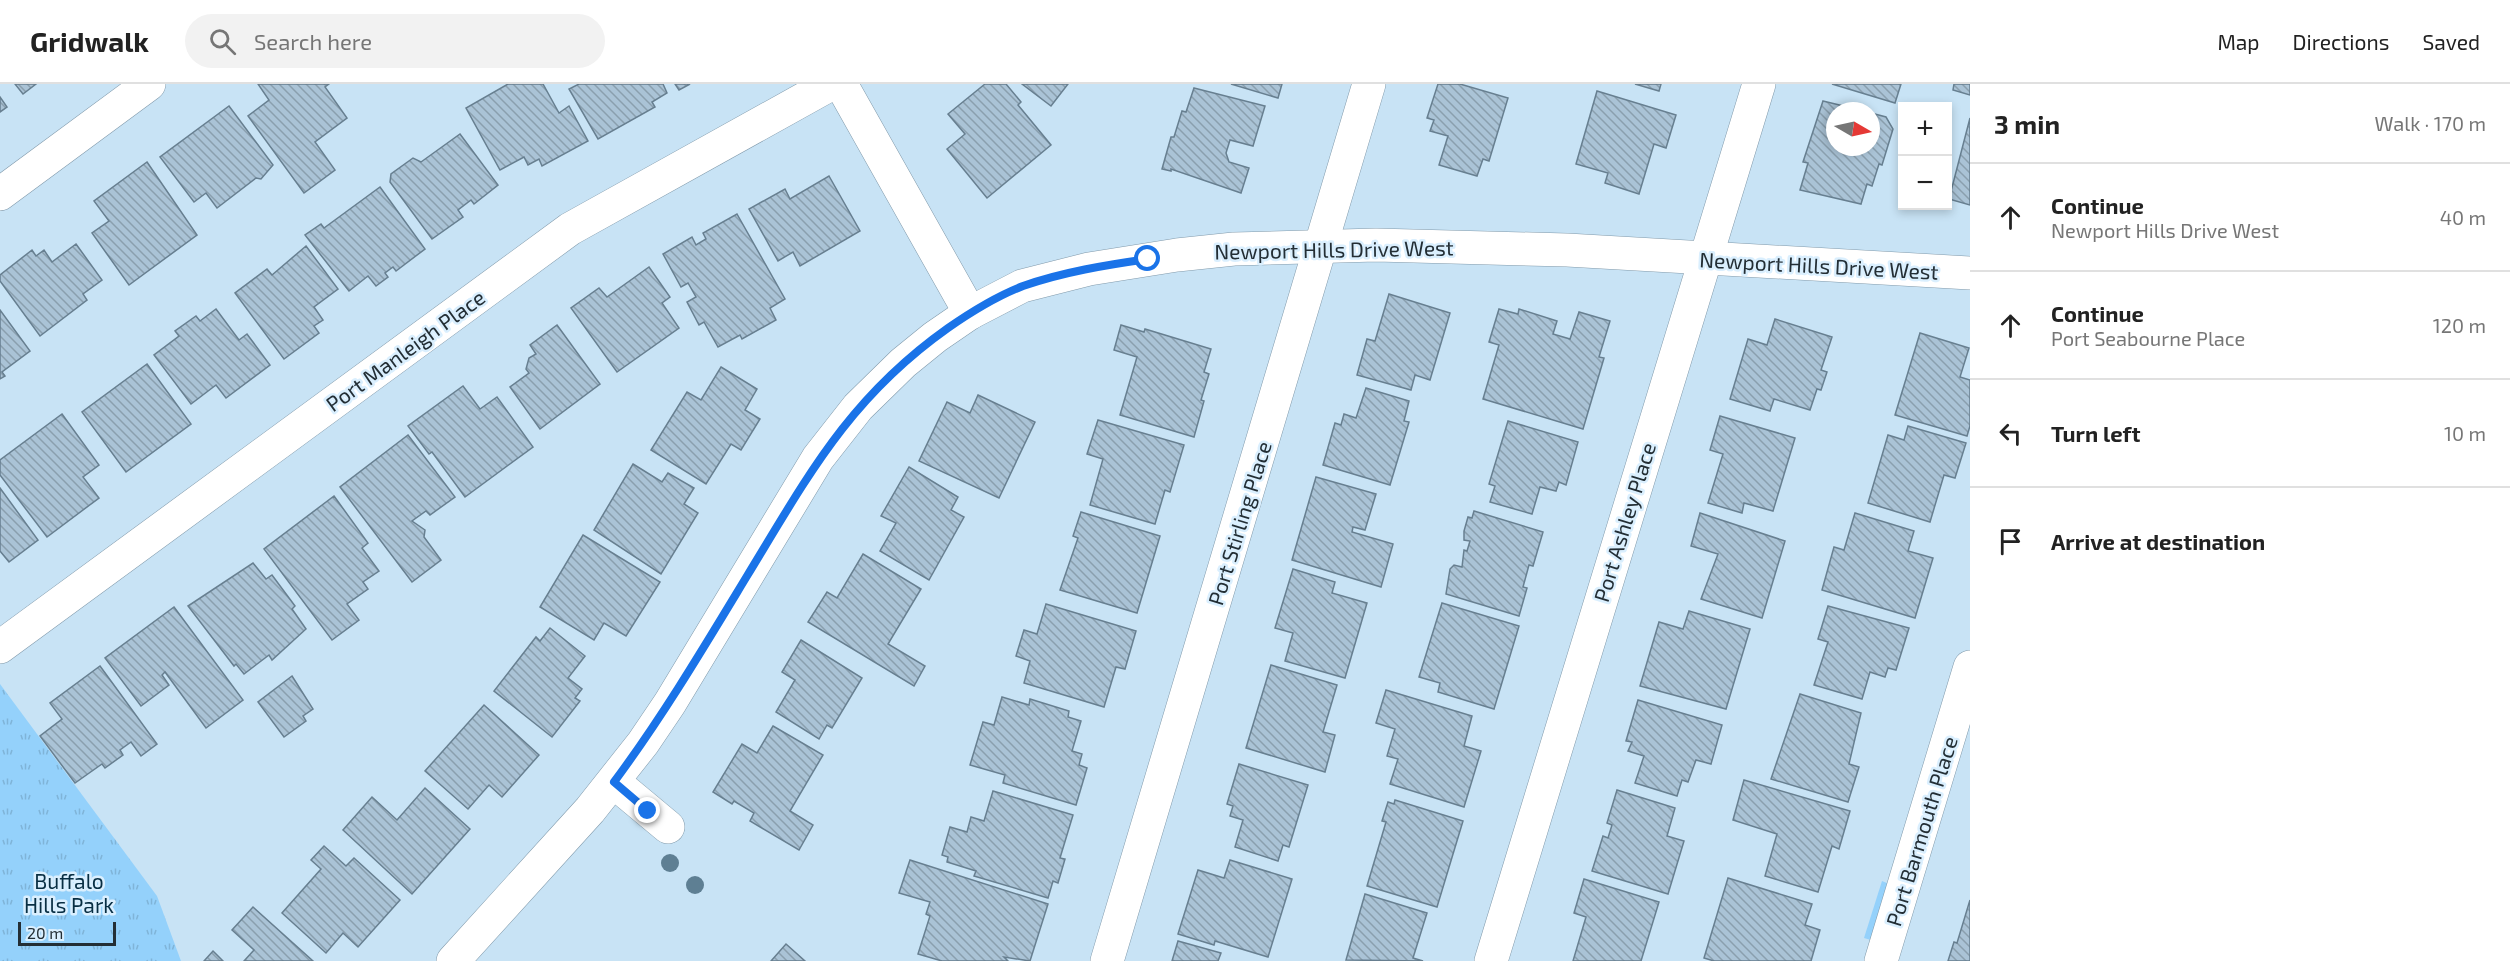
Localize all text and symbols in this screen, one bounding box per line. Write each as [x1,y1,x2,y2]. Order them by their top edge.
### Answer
search box [185,14,605,68]
text: Gridwalk [30,24,149,58]
icon: search [206,25,239,58]
text: Search here [254,28,372,54]
text: Map [2217,29,2260,54]
text: Directions [2293,29,2389,54]
text: Saved [2422,29,2480,54]
north arrow [1826,102,1880,156]
map controls [1898,102,1952,210]
button: + [1898,102,1952,156]
text: 3 min [1994,108,2060,139]
text: Walk · 170 m [2375,111,2486,135]
button: − [1898,156,1952,210]
text: Continue [2051,192,2144,218]
icon: ahead [1994,201,2027,234]
text: 40 m [2440,205,2486,229]
text: Newport Hills Drive West [2051,218,2279,242]
street label: Newport Hills Drive West [1214,234,1454,264]
route start [1134,245,1160,271]
street label: Newport Hills Drive West [1699,246,1939,284]
street label: Port Manleigh Place [321,284,489,416]
text: Continue [2051,300,2144,326]
icon: ahead [1994,309,2027,342]
text: 120 m [2433,313,2486,337]
text: Port Seabourne Place [2051,326,2245,350]
icon: left [1994,417,2027,450]
text: Turn left [2051,420,2140,446]
text: 10 m [2444,421,2486,445]
street label: Port Stirling Place [1202,438,1276,608]
street label: Port Ashley Place [1588,439,1660,605]
icon: arrive [1994,525,2027,558]
text: Arrive at destination [2051,528,2265,554]
street label: Port Barmouth Place [1880,733,1962,929]
route end [634,797,660,823]
park label: Buffalo Hills Park [24,868,114,917]
scale bar [18,919,116,946]
text: 20 m [27,923,63,942]

